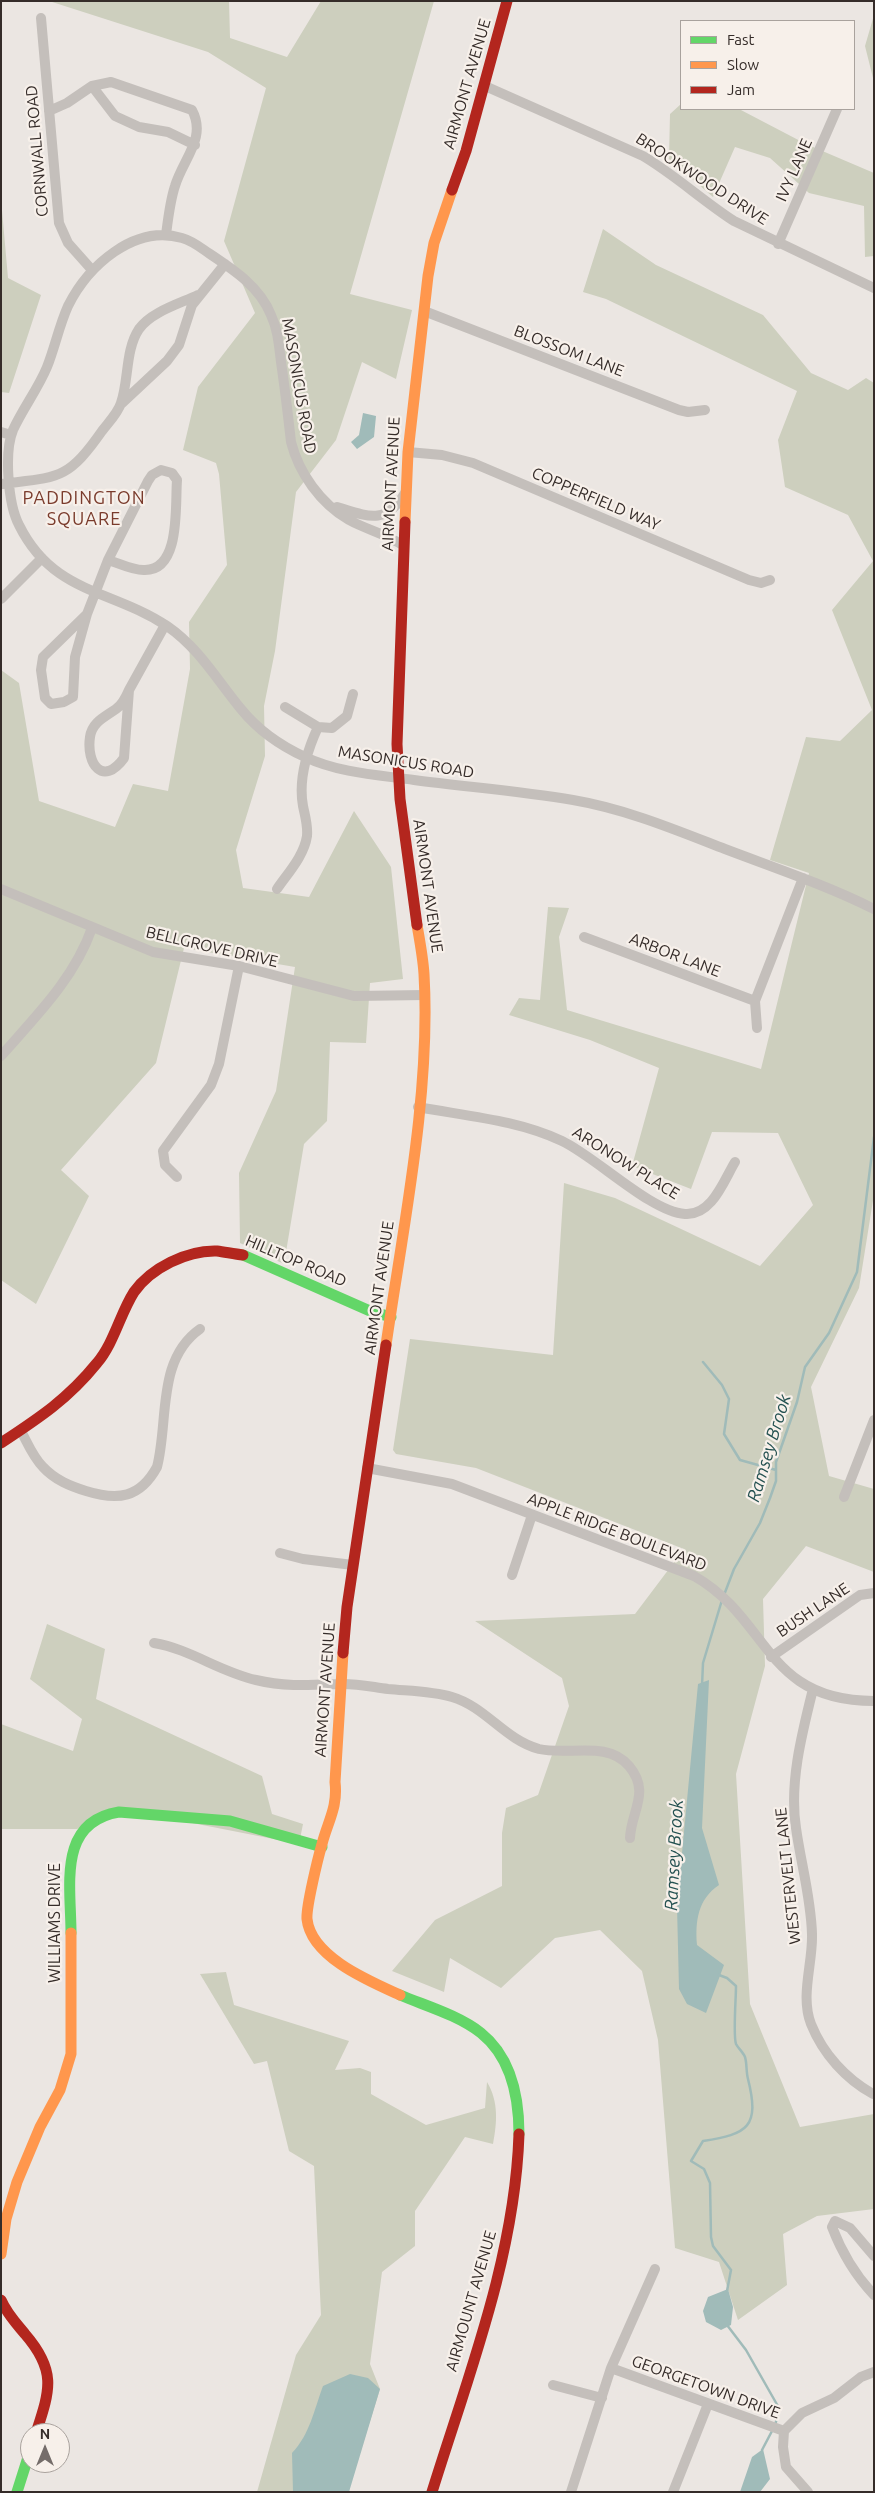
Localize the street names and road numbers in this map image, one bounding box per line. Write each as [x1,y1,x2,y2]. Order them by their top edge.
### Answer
street label: AIRMONT AVENUE [439,17,495,151]
street label: CORNWALL ROAD [22,84,52,218]
street label: BROOKWOOD DRIVE [632,129,772,229]
street label: IVY LANE [772,135,816,205]
street label: MASONICUS ROAD [278,317,320,455]
street label: BLOSSOM LANE [511,321,627,381]
street label: AIRMONT AVENUE [378,416,404,552]
street label: COPPERFIELD WAY [529,463,663,535]
street label: MASONICUS ROAD [337,742,475,782]
street label: AIRMONT AVENUE [409,818,447,954]
street label: BELLGROVE DRIVE [144,922,280,972]
street label: ARBOR LANE [627,929,723,981]
street label: ARONOW PLACE [569,1122,683,1204]
street label: AIRMONT AVENUE [360,1220,398,1356]
street label: HILLTOP ROAD [242,1231,350,1291]
street label: APPLE RIDGE BOULEVARD [525,1489,709,1575]
street label: BUSH LANE [773,1579,853,1641]
street label: AIRMONT AVENUE [311,1622,339,1758]
street label: WESTERVELT LANE [771,1807,805,1945]
street label: WILLIAMS DRIVE [45,1863,65,1983]
street label: AIRMOUNT AVENUE [442,2228,500,2374]
street label: GEORGETOWN DRIVE [629,2351,783,2423]

